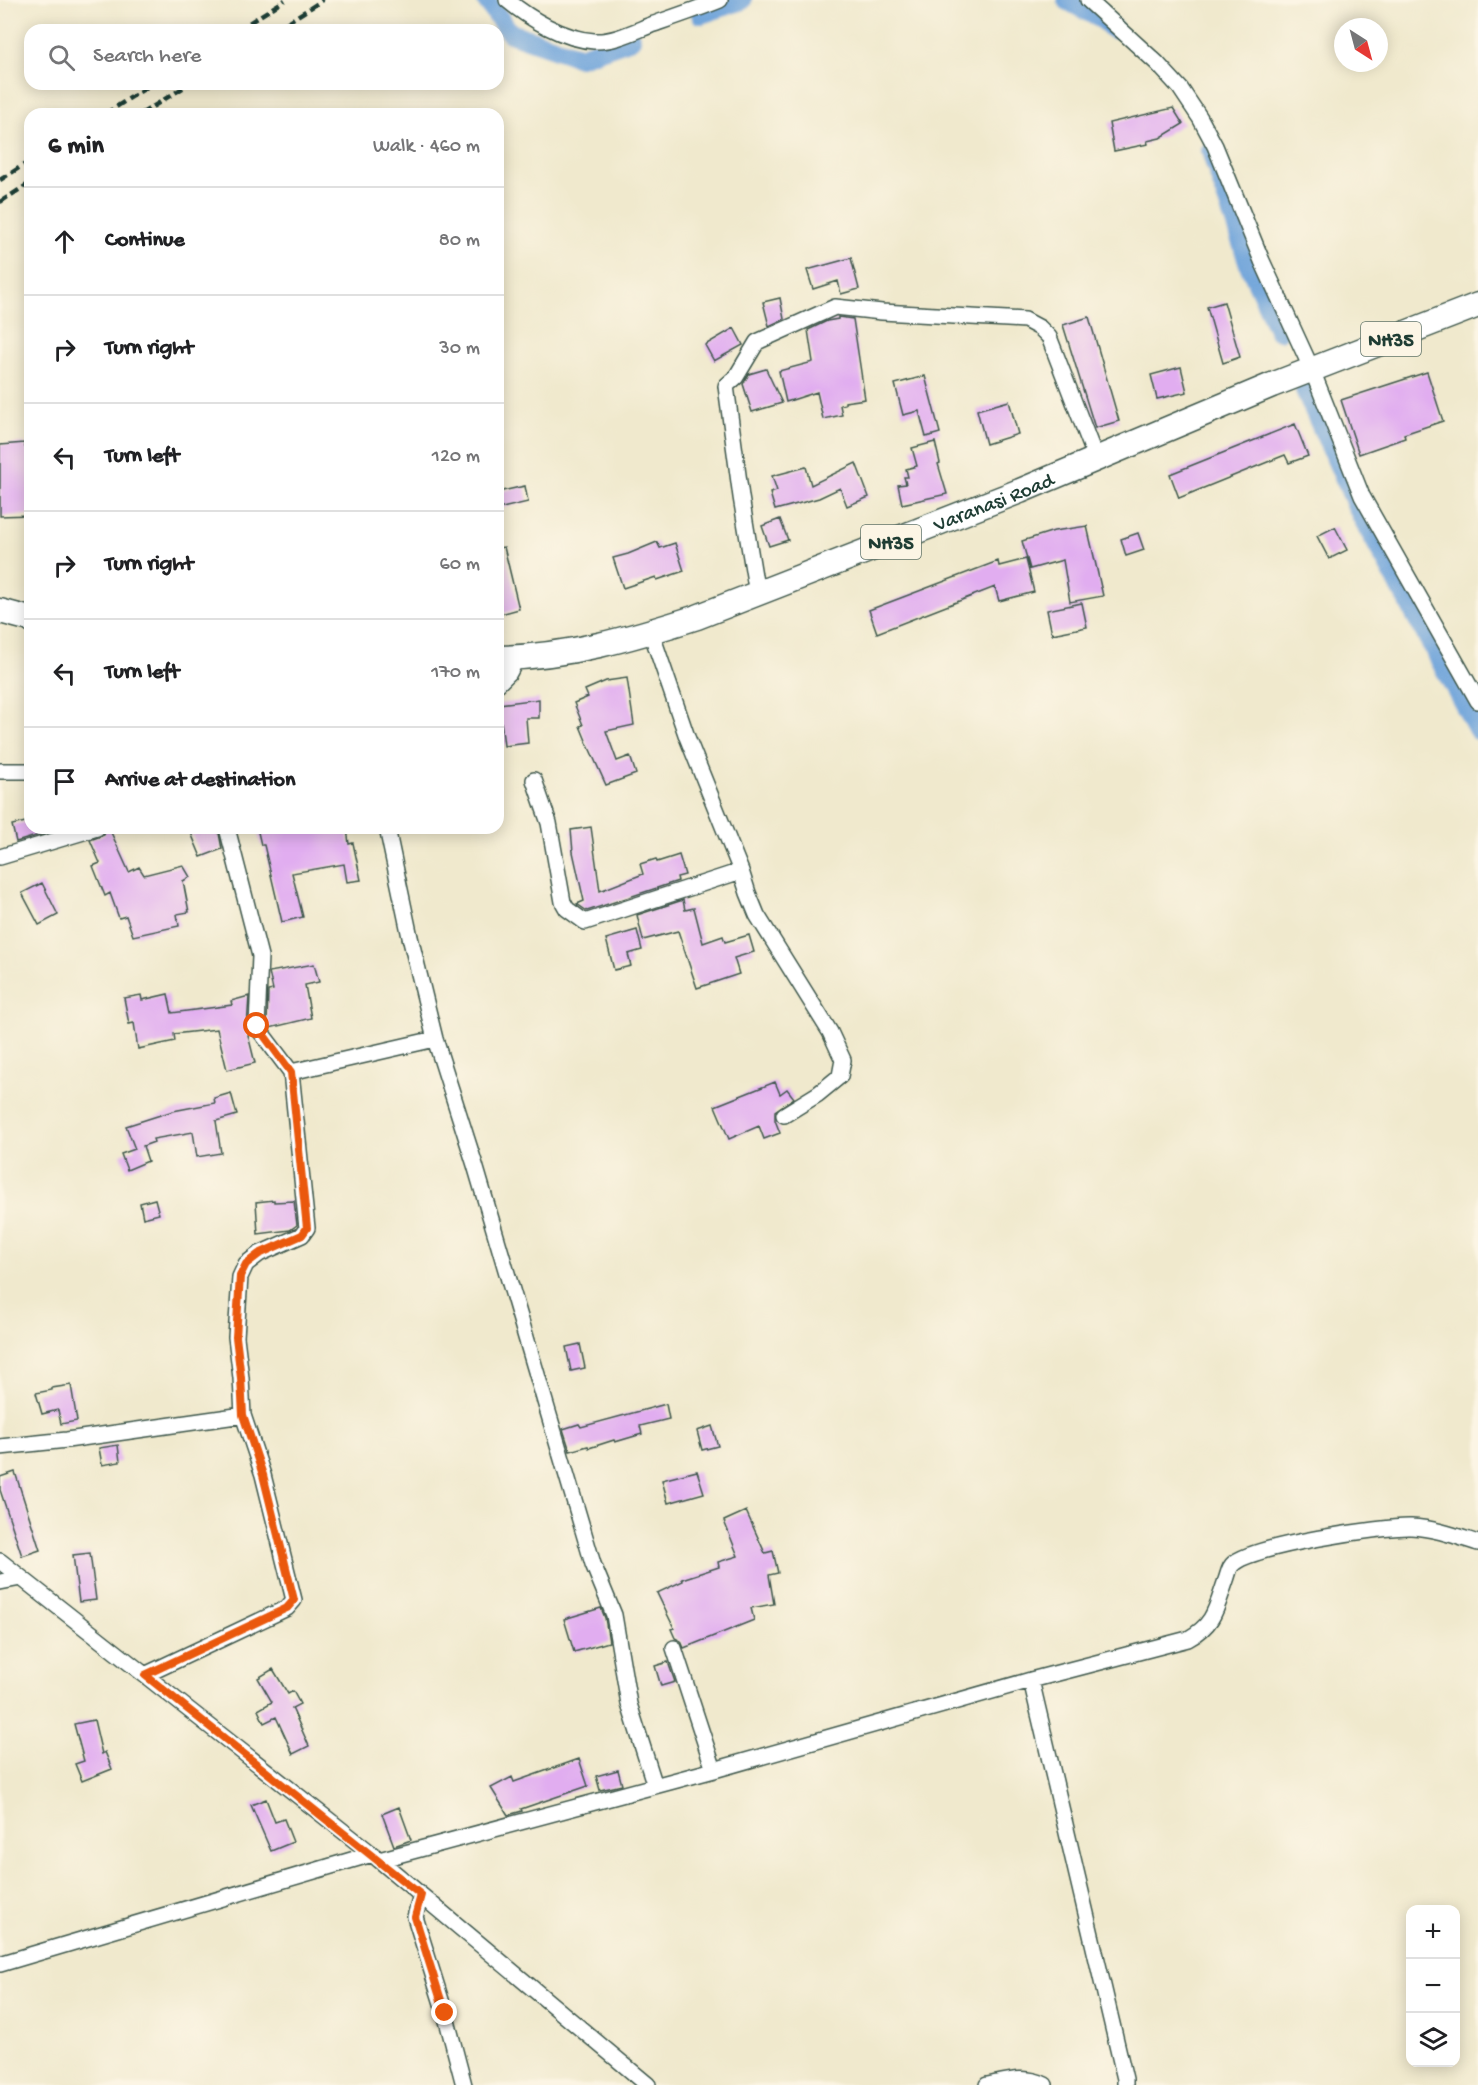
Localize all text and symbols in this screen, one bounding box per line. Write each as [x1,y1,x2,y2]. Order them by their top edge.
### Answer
north arrow [1334,18,1388,72]
search box [24,24,504,90]
icon: search [45,41,78,74]
text: Search here [93,44,201,70]
text: 6 min [48,132,104,163]
text: Walk · 460 m [373,136,480,159]
icon: ahead [48,225,81,258]
text: Continue [105,228,185,254]
text: 80 m [439,230,480,253]
road number: NH35 [1361,322,1421,356]
icon: right [48,333,81,366]
text: Turn right [105,336,193,362]
text: 30 m [439,338,480,361]
icon: left [48,441,81,474]
text: Turn left [105,444,179,470]
text: 120 m [432,446,480,469]
street label: Varanasi Road [930,468,1060,540]
road number: NH35 [861,525,921,559]
icon: right [48,549,81,582]
text: Turn right [105,552,193,578]
text: 60 m [440,554,480,577]
icon: left [48,657,81,690]
text: Turn left [105,660,179,686]
text: 170 m [431,662,480,685]
icon: arrive [48,765,81,798]
text: Arrive at destination [105,768,295,794]
route start [243,1012,269,1038]
map controls [1406,1905,1460,2067]
button: + [1406,1905,1460,1959]
button: − [1406,1959,1460,2013]
route end [431,1999,457,2025]
button: layers [1406,2013,1460,2067]

